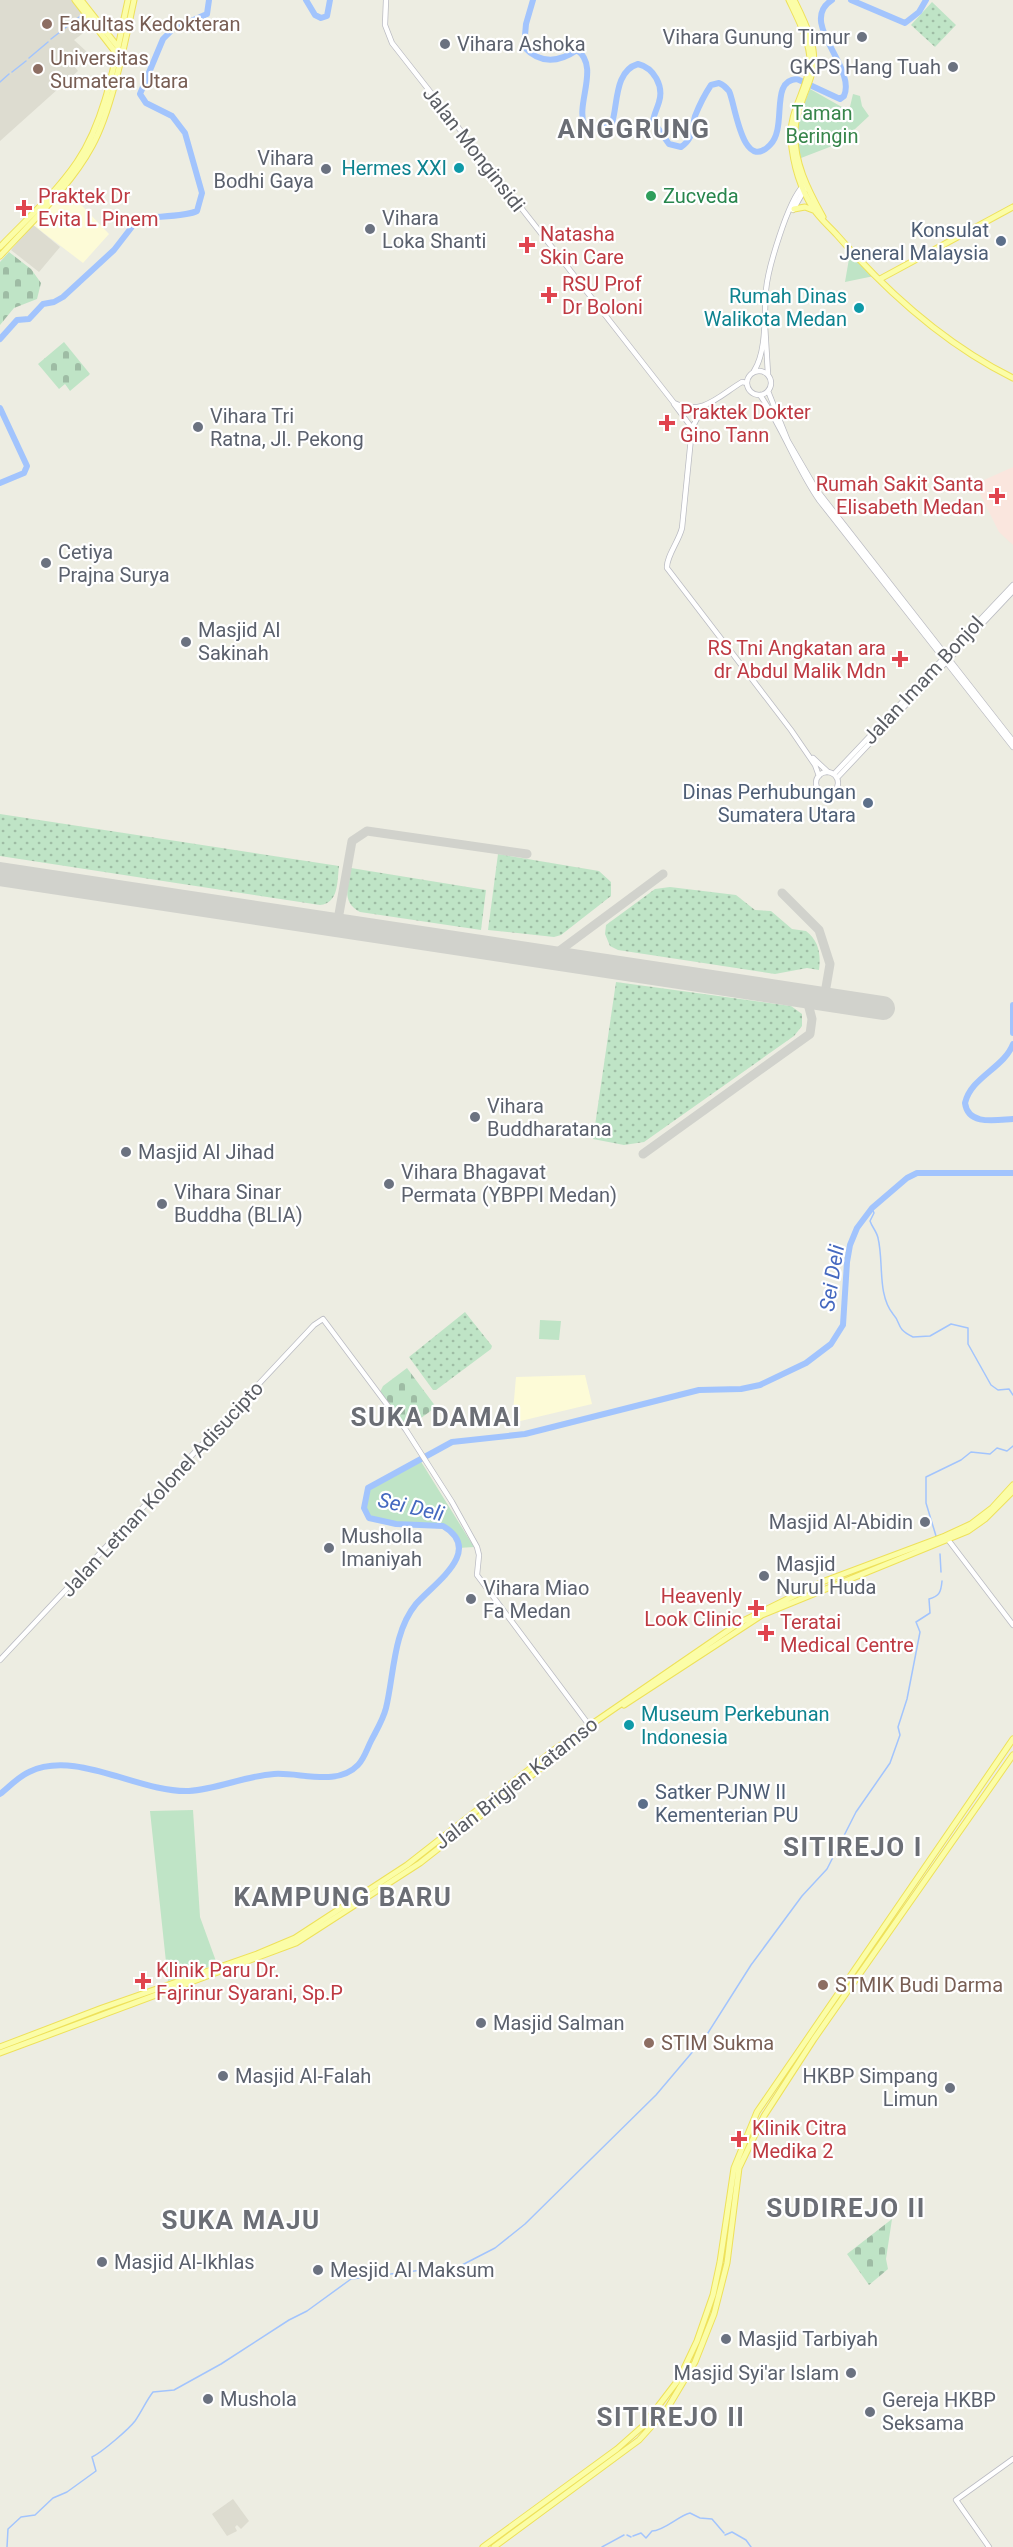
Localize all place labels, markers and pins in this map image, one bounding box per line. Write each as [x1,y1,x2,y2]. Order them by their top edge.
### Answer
place label: Fakultas Kedokteran [59,12,241,36]
marker: Fakultas Kedokteran [40,17,54,31]
place label: Vihara Gunung Timur [663,25,850,49]
marker: Vihara Gunung Timur [855,30,869,44]
place label: Vihara Ashoka [457,32,586,56]
marker: Vihara Ashoka [438,37,452,51]
place label: Universitas Sumatera Utara [50,46,188,93]
place label: GKPS Hang Tuah [789,55,941,79]
marker: GKPS Hang Tuah [946,60,960,74]
marker: Universitas Sumatera Utara [31,62,45,76]
place label: Vihara Bodhi Gaya [213,146,314,193]
place label: Hermes XXI [341,156,447,180]
marker: Hermes XXI [452,161,466,175]
marker: Vihara Bodhi Gaya [319,162,333,176]
place label: Praktek Dr Evita L Pinem [38,184,158,231]
place label: Zucveda [663,184,739,208]
marker: Zucveda [644,189,658,203]
marker: Praktek Dr Evita L Pinem [15,199,33,217]
place label: Vihara Loka Shanti [382,206,486,253]
place label: Konsulat Jeneral Malaysia [839,218,989,265]
marker: Vihara Loka Shanti [363,222,377,236]
place label: Natasha Skin Care [540,222,624,269]
marker: Konsulat Jeneral Malaysia [994,234,1008,248]
marker: Natasha Skin Care [518,236,536,254]
place label: RSU Prof Dr Boloni [562,272,643,319]
place label: Rumah Dinas Walikota Medan [704,284,847,331]
marker: RSU Prof Dr Boloni [540,286,558,304]
marker: Rumah Dinas Walikota Medan [852,301,866,315]
place label: Praktek Dokter Gino Tann [680,400,811,447]
place label: Vihara Tri Ratna, Jl. Pekong [210,404,364,451]
marker: Praktek Dokter Gino Tann [658,414,676,432]
marker: Vihara Tri Ratna, Jl. Pekong [191,420,205,434]
place label: Rumah Sakit Santa Elisabeth Medan [816,472,984,519]
marker: Rumah Sakit Santa Elisabeth Medan [988,487,1006,505]
place label: Cetiya Prajna Surya [58,540,170,587]
marker: Cetiya Prajna Surya [39,556,53,570]
place label: Masjid Al Sakinah [198,618,280,665]
marker: Masjid Al Sakinah [179,635,193,649]
place label: RS Tni Angkatan ara dr Abdul Malik Mdn [708,636,886,683]
marker: RS Tni Angkatan ara dr Abdul Malik Mdn [891,650,909,668]
place label: Dinas Perhubungan Sumatera Utara [682,780,856,827]
marker: Dinas Perhubungan Sumatera Utara [861,796,875,810]
place label: Vihara Buddharatana [487,1094,612,1141]
marker: Vihara Buddharatana [468,1110,482,1124]
place label: Masjid Al Jihad [138,1140,275,1164]
marker: Masjid Al Jihad [119,1145,133,1159]
place label: Vihara Bhagavat Permata (YBPPI Medan) [401,1160,617,1207]
marker: Vihara Bhagavat Permata (YBPPI Medan) [382,1177,396,1191]
place label: Vihara Sinar Buddha (BLIA) [174,1180,303,1227]
marker: Vihara Sinar Buddha (BLIA) [155,1197,169,1211]
place label: Masjid Al-Abidin [769,1510,913,1534]
marker: Masjid Al-Abidin [918,1515,932,1529]
place label: Musholla Imaniyah [341,1524,423,1571]
marker: Musholla Imaniyah [322,1541,336,1555]
place label: Masjid Nurul Huda [776,1552,876,1599]
marker: Masjid Nurul Huda [757,1569,771,1583]
place label: Vihara Miao Fa Medan [483,1576,589,1623]
place label: Heavenly Look Clinic [644,1584,743,1631]
marker: Vihara Miao Fa Medan [464,1592,478,1606]
marker: Heavenly Look Clinic [747,1599,765,1617]
place label: Teratai Medical Centre [780,1610,914,1657]
marker: Teratai Medical Centre [757,1624,775,1642]
place label: Museum Perkebunan Indonesia [641,1702,830,1749]
marker: Museum Perkebunan Indonesia [622,1718,636,1732]
place label: Satker PJNW II Kementerian PU [655,1780,798,1827]
marker: Satker PJNW II Kementerian PU [636,1797,650,1811]
place label: Klinik Paru Dr. Fajrinur Syarani, Sp.P [156,1958,343,2005]
marker: Klinik Paru Dr. Fajrinur Syarani, Sp.P [134,1972,152,1990]
place label: STMIK Budi Darma [835,1973,1003,1997]
marker: STMIK Budi Darma [816,1978,830,1992]
place label: Masjid Salman [493,2011,625,2035]
marker: Masjid Salman [474,2016,488,2030]
place label: STIM Sukma [661,2031,774,2055]
marker: STIM Sukma [642,2036,656,2050]
place label: Masjid Al-Falah [235,2064,371,2088]
place label: HKBP Simpang Limun [802,2064,938,2111]
marker: Masjid Al-Falah [216,2069,230,2083]
marker: HKBP Simpang Limun [943,2081,957,2095]
place label: Klinik Citra Medika 2 [752,2116,847,2163]
marker: Klinik Citra Medika 2 [730,2130,748,2148]
place label: Masjid Al-Ikhlas [114,2250,255,2274]
marker: Masjid Al-Ikhlas [95,2255,109,2269]
place label: Mesjid Al Maksum [330,2258,495,2282]
marker: Mesjid Al Maksum [311,2263,325,2277]
place label: Masjid Tarbiyah [738,2327,878,2351]
marker: Masjid Tarbiyah [719,2332,733,2346]
place label: Masjid Syi'ar Islam [674,2361,839,2385]
marker: Masjid Syi'ar Islam [844,2366,858,2380]
place label: Mushola [220,2387,297,2411]
place label: Gereja HKBP Seksama [882,2388,996,2435]
marker: Mushola [201,2392,215,2406]
marker: Gereja HKBP Seksama [863,2405,877,2419]

